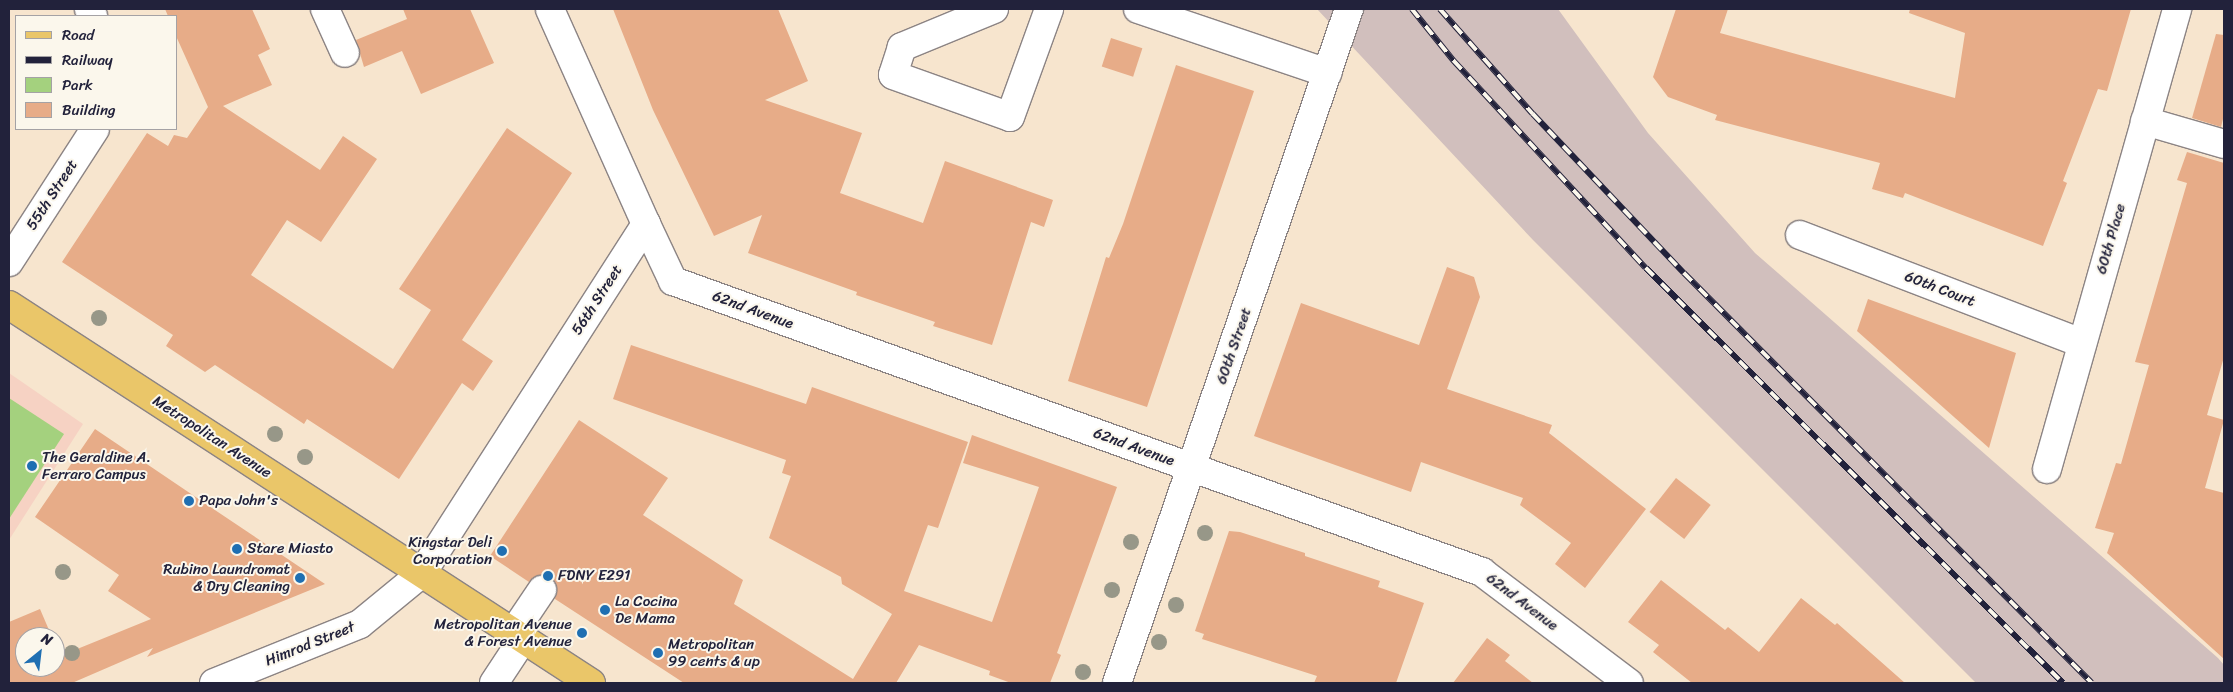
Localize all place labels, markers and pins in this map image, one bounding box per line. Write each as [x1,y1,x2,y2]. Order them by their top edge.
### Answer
place label: The Geraldine A. Ferraro Campus [42,448,151,483]
marker: The Geraldine A. Ferraro Campus [26,460,38,472]
place label: Papa John's [199,492,277,510]
marker: Papa John's [183,495,195,507]
place label: Kingstar Deli Corporation [408,533,492,568]
place label: Stare Miasto [247,540,333,558]
marker: Stare Miasto [231,543,243,555]
marker: Kingstar Deli Corporation [496,545,508,557]
place label: Rubino Laundromat & Dry Cleaning [163,560,290,595]
place label: FDNY E291 [558,567,631,585]
marker: FDNY E291 [542,570,554,582]
marker: Rubino Laundromat & Dry Cleaning [294,572,306,584]
place label: La Cocina De Mama [615,592,678,627]
marker: La Cocina De Mama [599,604,611,616]
place label: Metropolitan Avenue & Forest Avenue [434,615,572,650]
marker: Metropolitan Avenue & Forest Avenue [576,627,588,639]
place label: Metropolitan 99 cents & up [668,635,760,670]
marker: Metropolitan 99 cents & up [652,647,664,659]

